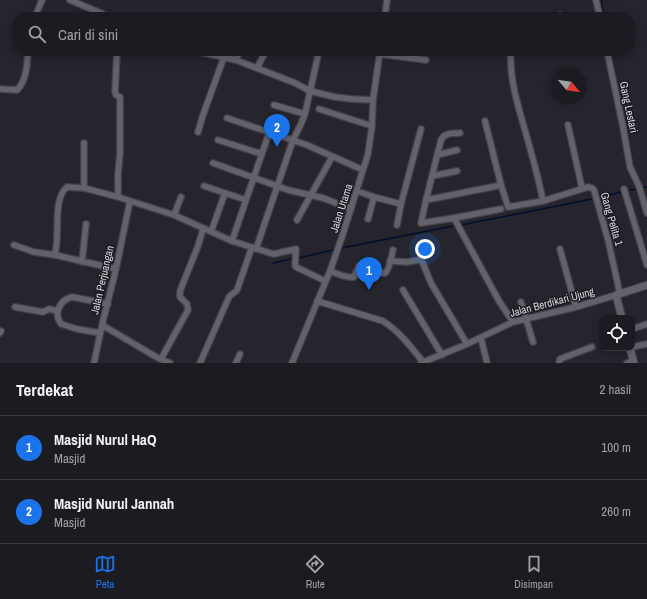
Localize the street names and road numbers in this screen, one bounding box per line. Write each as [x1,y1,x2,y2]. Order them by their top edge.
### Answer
street label: Gang Lestari [617,80,641,134]
street label: Jalan Utama [327,182,355,234]
street label: Gang Pelita 1 [598,191,626,247]
street label: Jalan Perjuangan [87,244,117,316]
street label: Jalan Berdikari Ujung [508,284,596,320]

